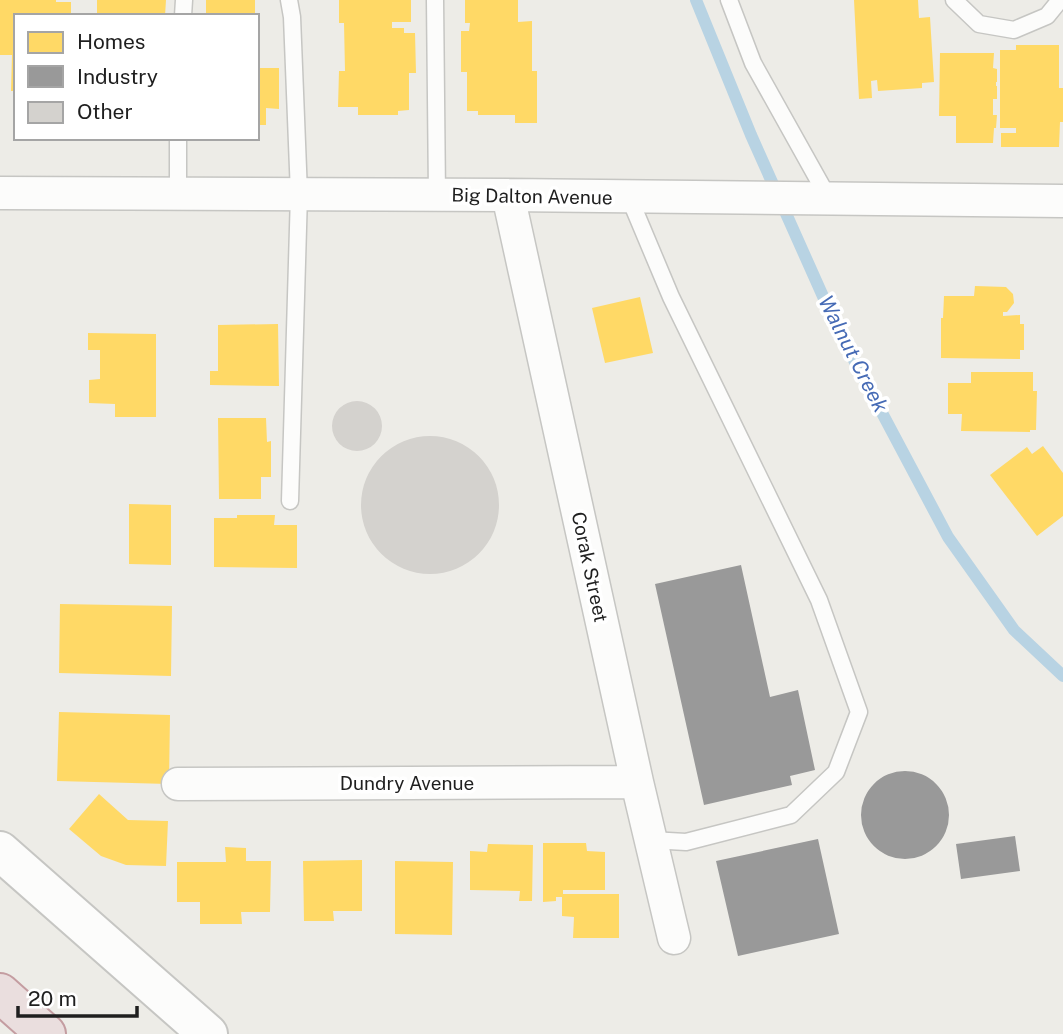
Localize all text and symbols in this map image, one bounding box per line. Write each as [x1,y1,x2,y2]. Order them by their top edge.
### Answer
legend [14,14,259,140]
text: Homes [77,29,145,54]
text: Industry [77,64,158,89]
text: Other [77,99,133,124]
street label: Big Dalton Avenue [451,184,613,208]
water label: Walnut Creek [813,291,894,417]
street label: Corak Street [568,510,612,624]
street label: Dundry Avenue [340,772,474,794]
scale bar [18,974,136,1018]
text: 20 m [28,986,77,1011]

